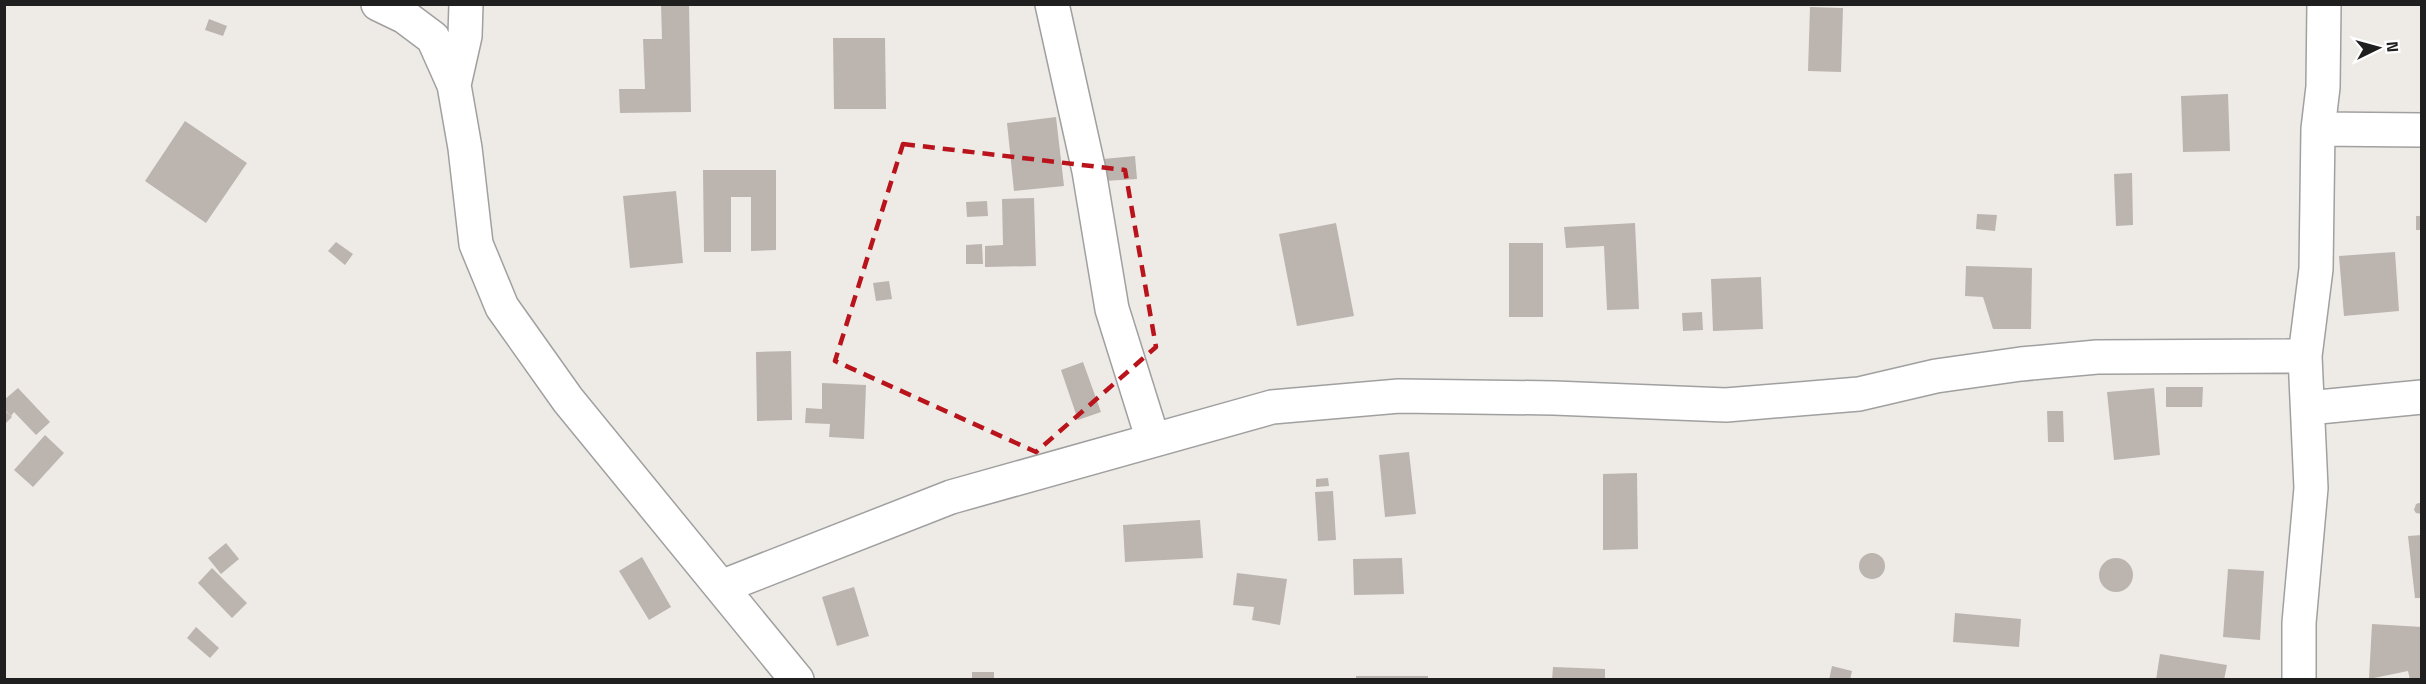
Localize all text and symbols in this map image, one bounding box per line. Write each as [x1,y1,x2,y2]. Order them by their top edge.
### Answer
north arrow [2348,18,2408,78]
text: N [2381,40,2405,53]

